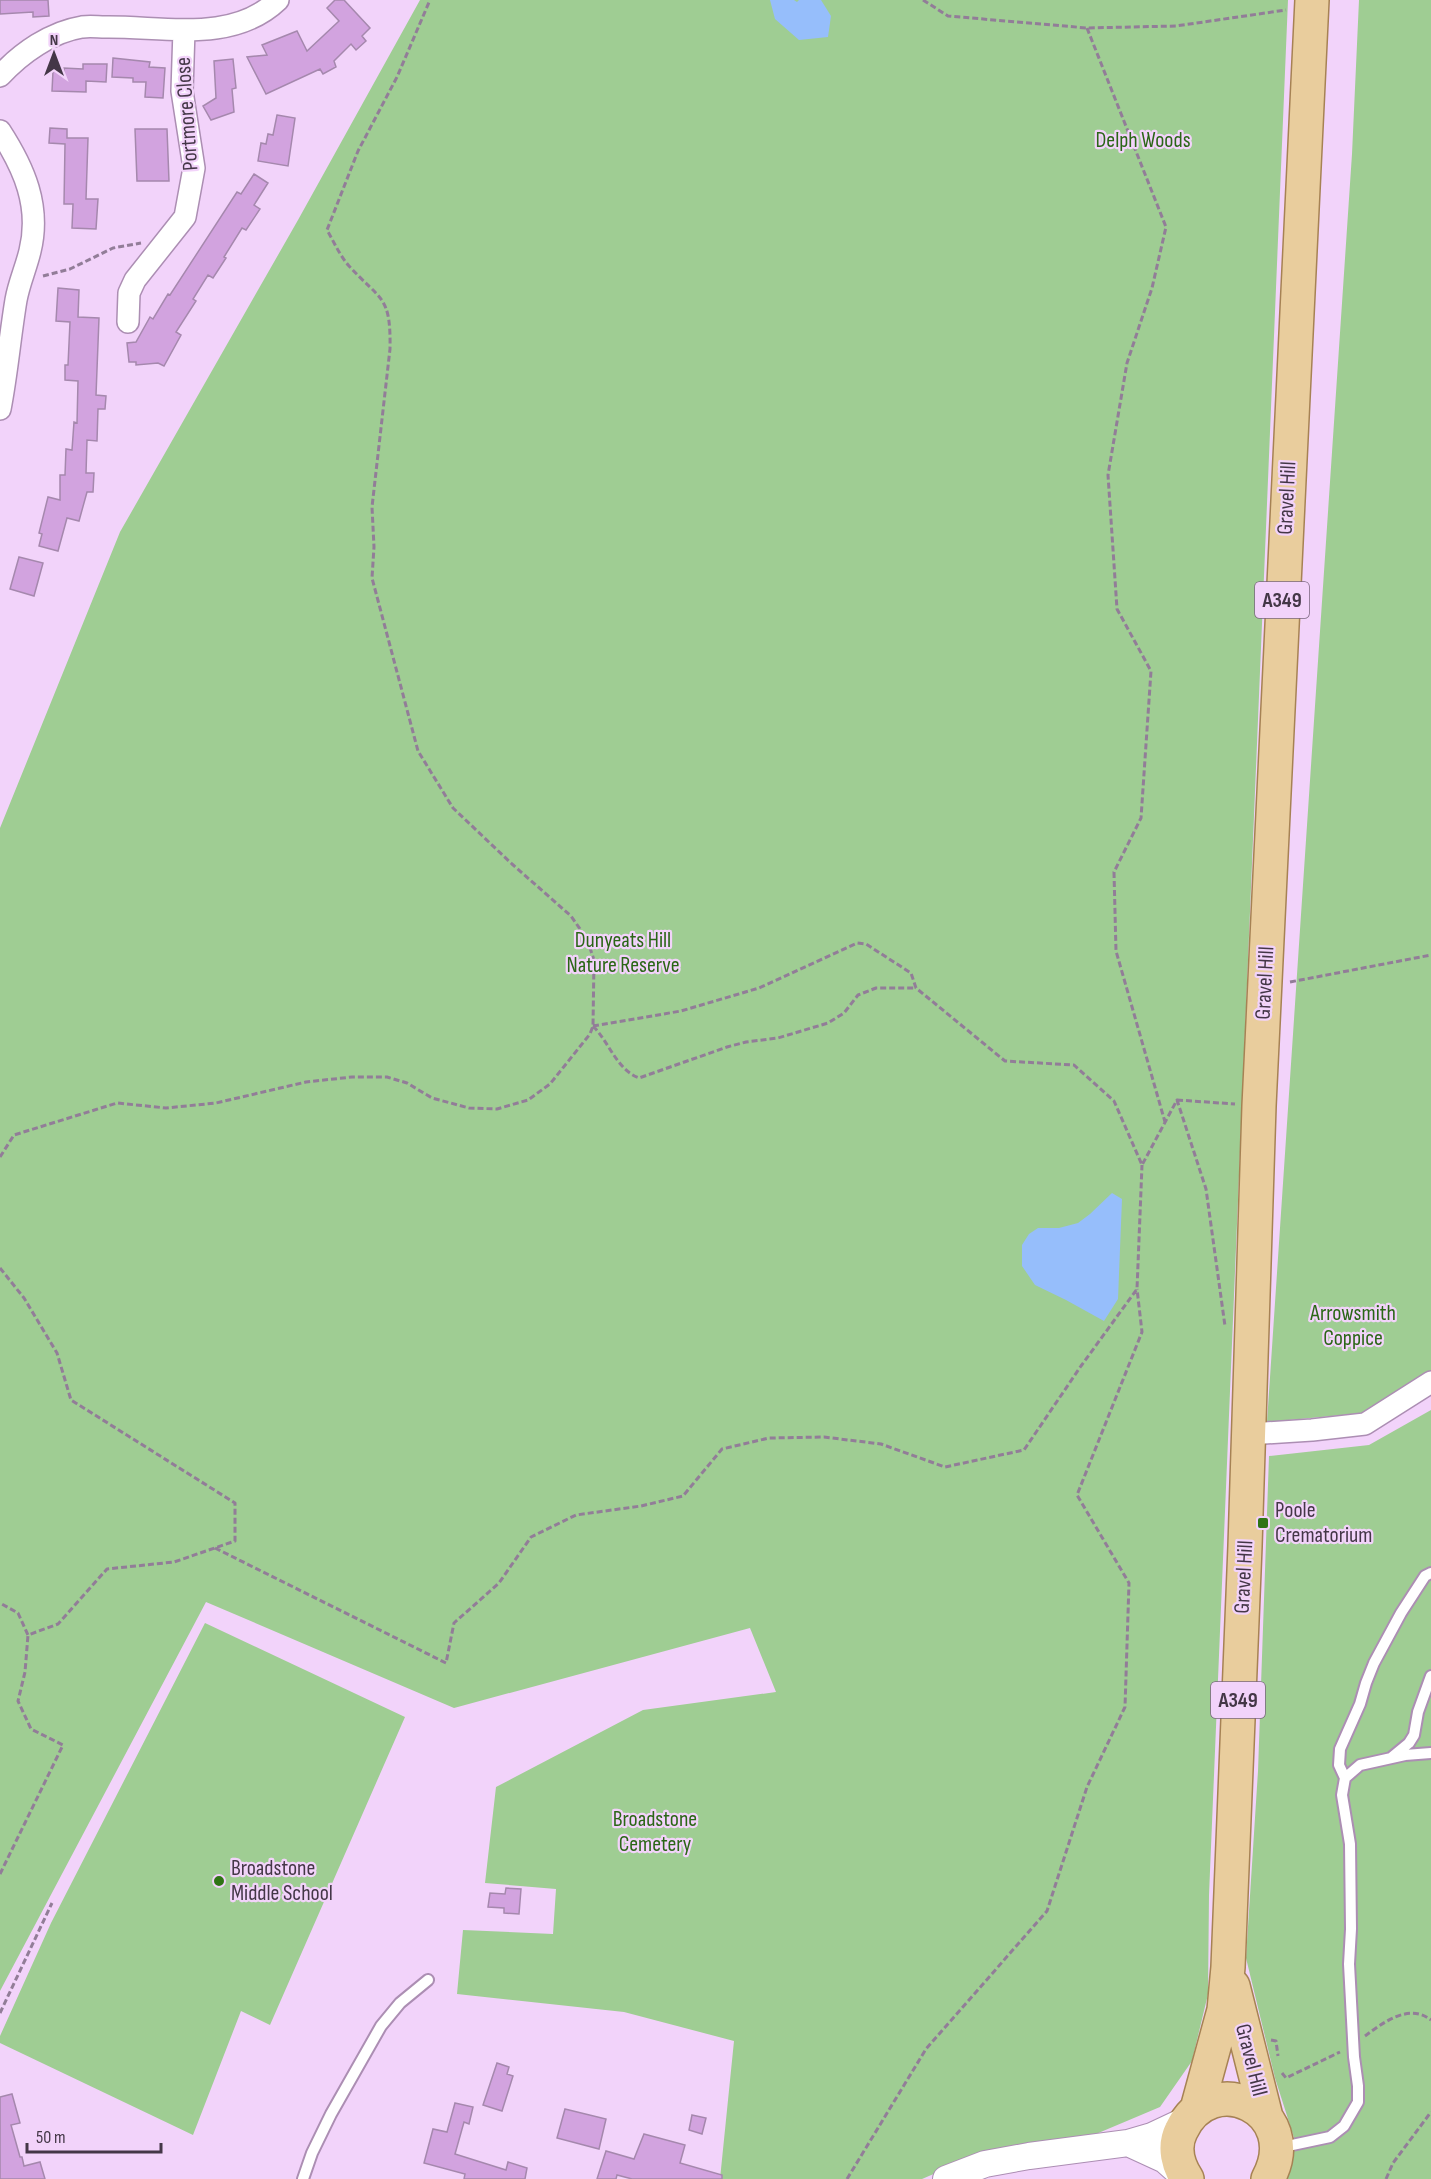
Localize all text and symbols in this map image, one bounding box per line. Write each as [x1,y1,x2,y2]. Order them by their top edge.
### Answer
north arrow [24,24,84,84]
text: N [50,31,58,50]
street label: Portmore Close [170,56,204,172]
park label: Delph Woods [1095,127,1191,154]
street label: Gravel Hill [1272,461,1302,535]
road number: A349 [1255,582,1309,618]
park label: Dunyeats Hill Nature Reserve [566,927,680,979]
street label: Gravel Hill [1250,946,1280,1020]
park label: Arrowsmith Coppice [1309,1300,1396,1352]
place label: Poole Crematorium [1275,1497,1372,1549]
marker: Poole Crematorium [1256,1516,1270,1530]
street label: Gravel Hill [1229,1540,1259,1614]
road number: A349 [1211,1682,1265,1718]
park label: Broadstone Cemetery [613,1806,697,1858]
place label: Broadstone Middle School [231,1855,333,1907]
marker: Broadstone Middle School [212,1874,226,1888]
street label: Gravel Hill [1229,2021,1273,2099]
scale bar [27,2116,160,2154]
text: 50 m [36,2127,66,2148]

